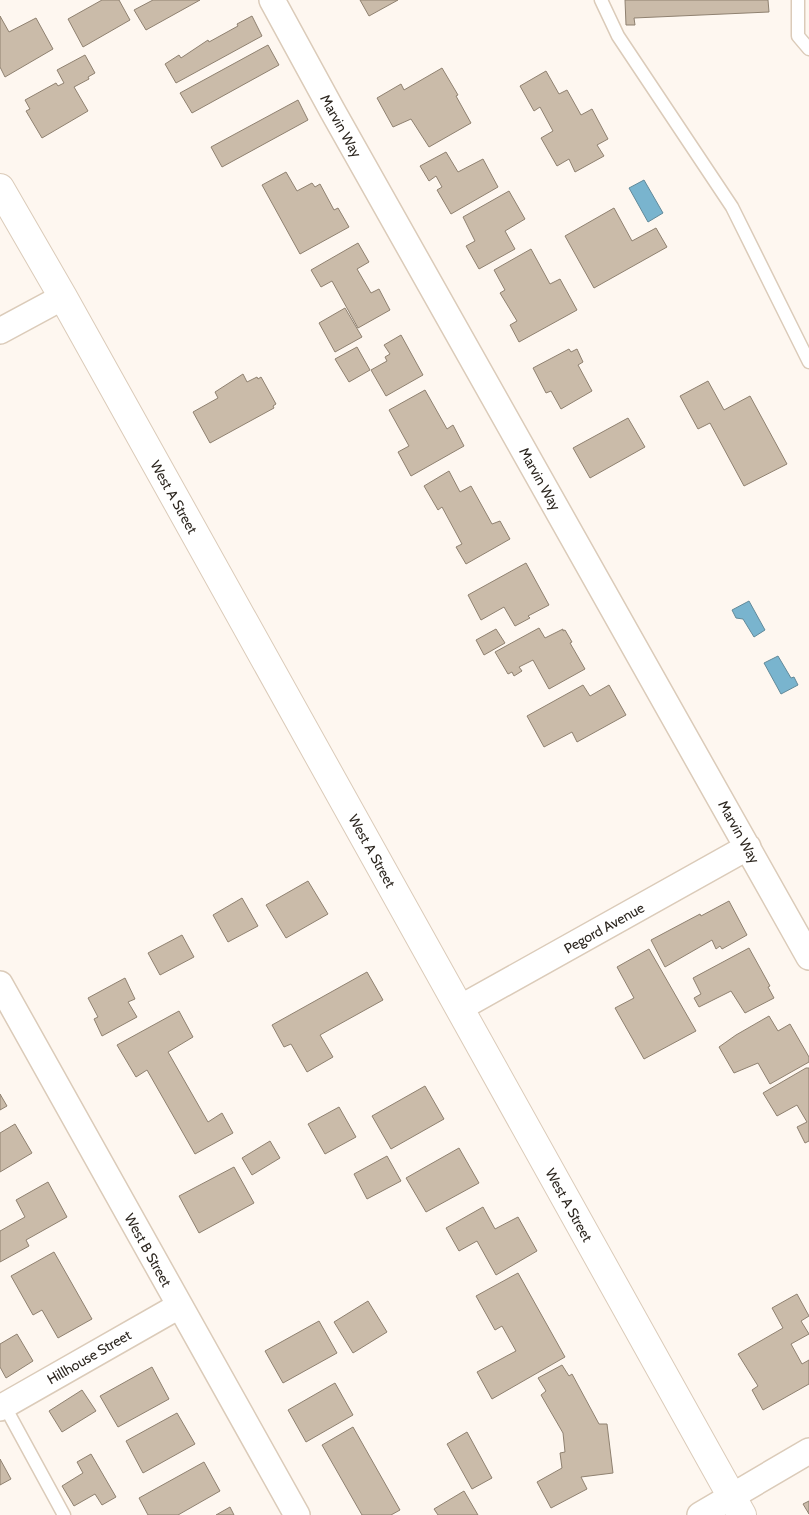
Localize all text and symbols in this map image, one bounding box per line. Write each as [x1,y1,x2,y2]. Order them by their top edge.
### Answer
street label: Marvin Way [316,91,366,161]
street label: Marvin Way [515,444,565,514]
street label: West A Street [146,457,202,537]
street label: Marvin Way [714,797,764,867]
street label: West A Street [344,811,400,891]
street label: Pegord Avenue [561,898,647,958]
street label: West A Street [541,1165,597,1245]
street label: West B Street [120,1210,176,1290]
street label: Hillhouse Street [44,1326,134,1388]

